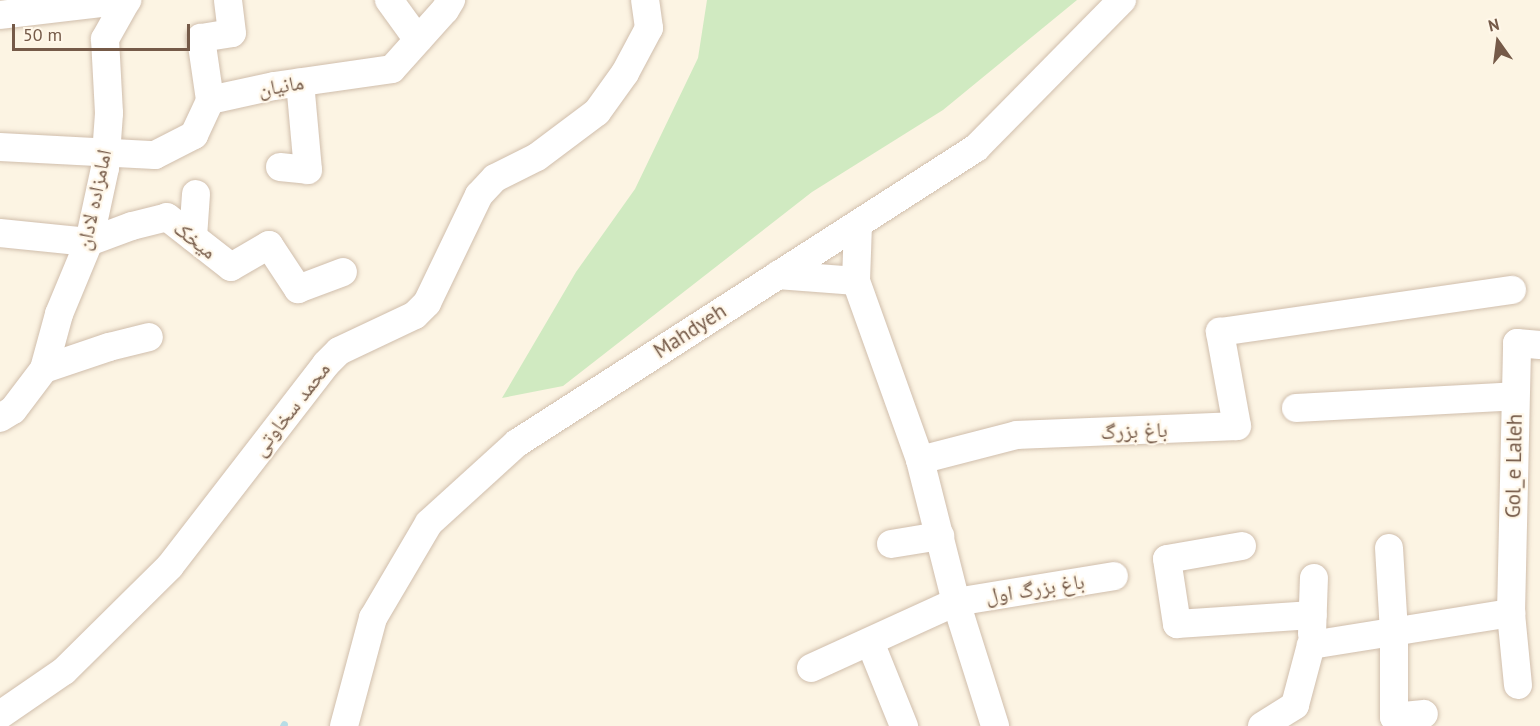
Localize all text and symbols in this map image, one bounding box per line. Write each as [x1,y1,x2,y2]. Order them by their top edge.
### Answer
scale bar [15,12,194,50]
north arrow [1468,12,1528,72]
text: N [1486,14,1501,36]
text: 50 m [23,23,62,46]
street label: مانیان [256,70,306,102]
street label: امامزاده لادان [71,147,117,253]
street label: میخک [169,215,221,265]
street label: Mahdyeh [649,298,731,364]
street label: محمد سخاوتی [246,357,336,461]
street label: Gol_e Laleh [1500,414,1528,518]
street label: باغ بزرگ [1100,417,1168,445]
street label: باغ بزرگ اول [984,569,1086,609]

